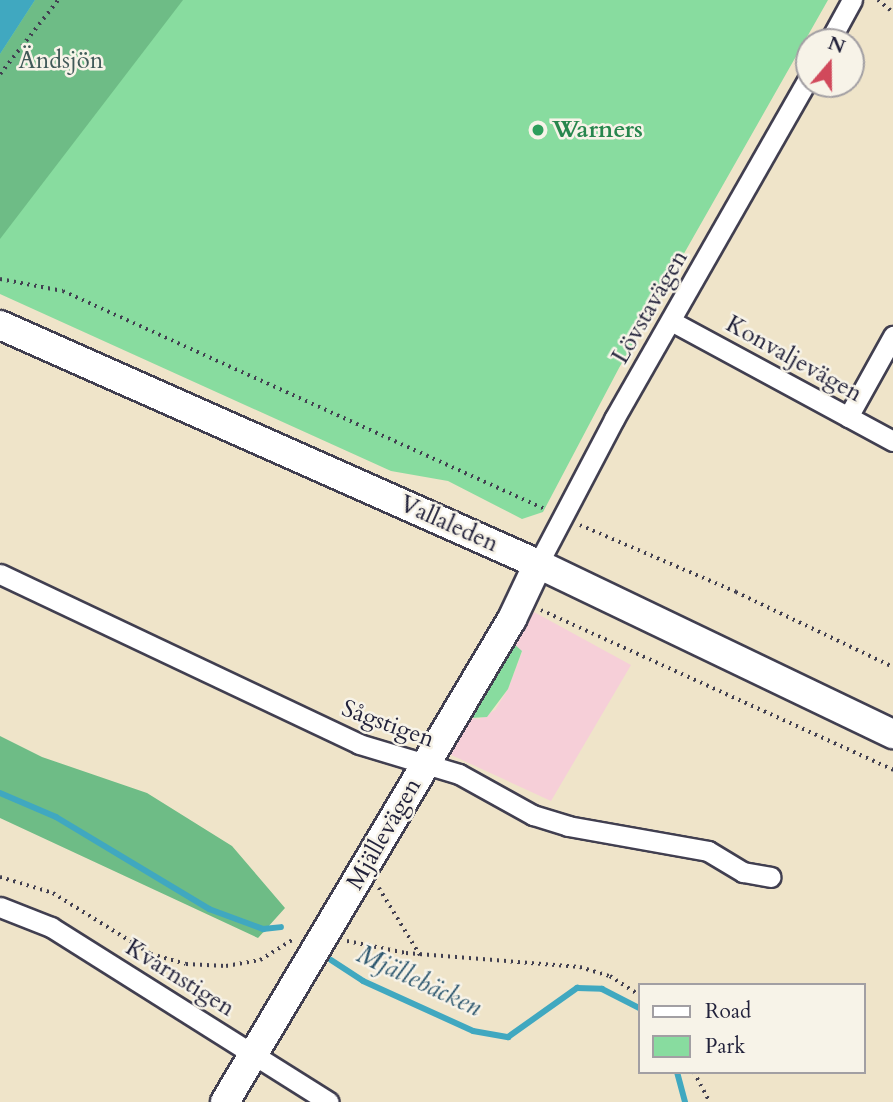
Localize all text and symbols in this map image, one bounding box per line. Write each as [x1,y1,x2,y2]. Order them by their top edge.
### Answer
north arrow [795,28,865,98]
text: N [824,30,849,60]
park label: Ändsjön [19,47,103,75]
place label: Warners [552,116,643,144]
marker: Warners [530,122,546,138]
street label: Lövstavägen [606,245,694,369]
street label: Konvaljevägen [721,310,867,408]
street label: Vallaleden [395,490,503,558]
street label: Sågstigen [338,694,438,754]
street label: Mjällevägen [341,773,427,895]
street label: Kvarnstigen [120,933,240,1023]
water label: Mjällebäcken [352,939,486,1023]
legend [638,983,865,1074]
text: Road [705,997,751,1026]
text: Park [705,1032,745,1061]

